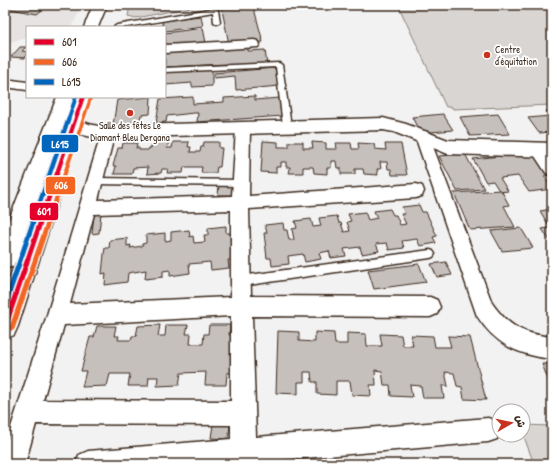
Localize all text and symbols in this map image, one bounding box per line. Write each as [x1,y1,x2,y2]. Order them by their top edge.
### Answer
legend [26,26,166,98]
text: 601 [62,33,77,50]
place label: Centre d'équitation [495,43,537,68]
marker: Centre d'équitation [482,50,492,60]
text: 606 [62,53,77,70]
text: L615 [62,73,81,90]
marker: Salle des fêtes Le Diamant Bleu Dergana [125,108,135,118]
place label: Salle des fêtes Le Diamant Bleu Dergana [90,119,170,144]
line badge: L615 [41,134,79,153]
text: L615 [51,137,69,151]
line badge: 606 [45,176,76,195]
text: 606 [54,178,68,192]
line badge: 601 [29,202,59,221]
text: 601 [37,204,51,218]
north arrow [491,403,531,443]
text: ش [513,414,529,429]

